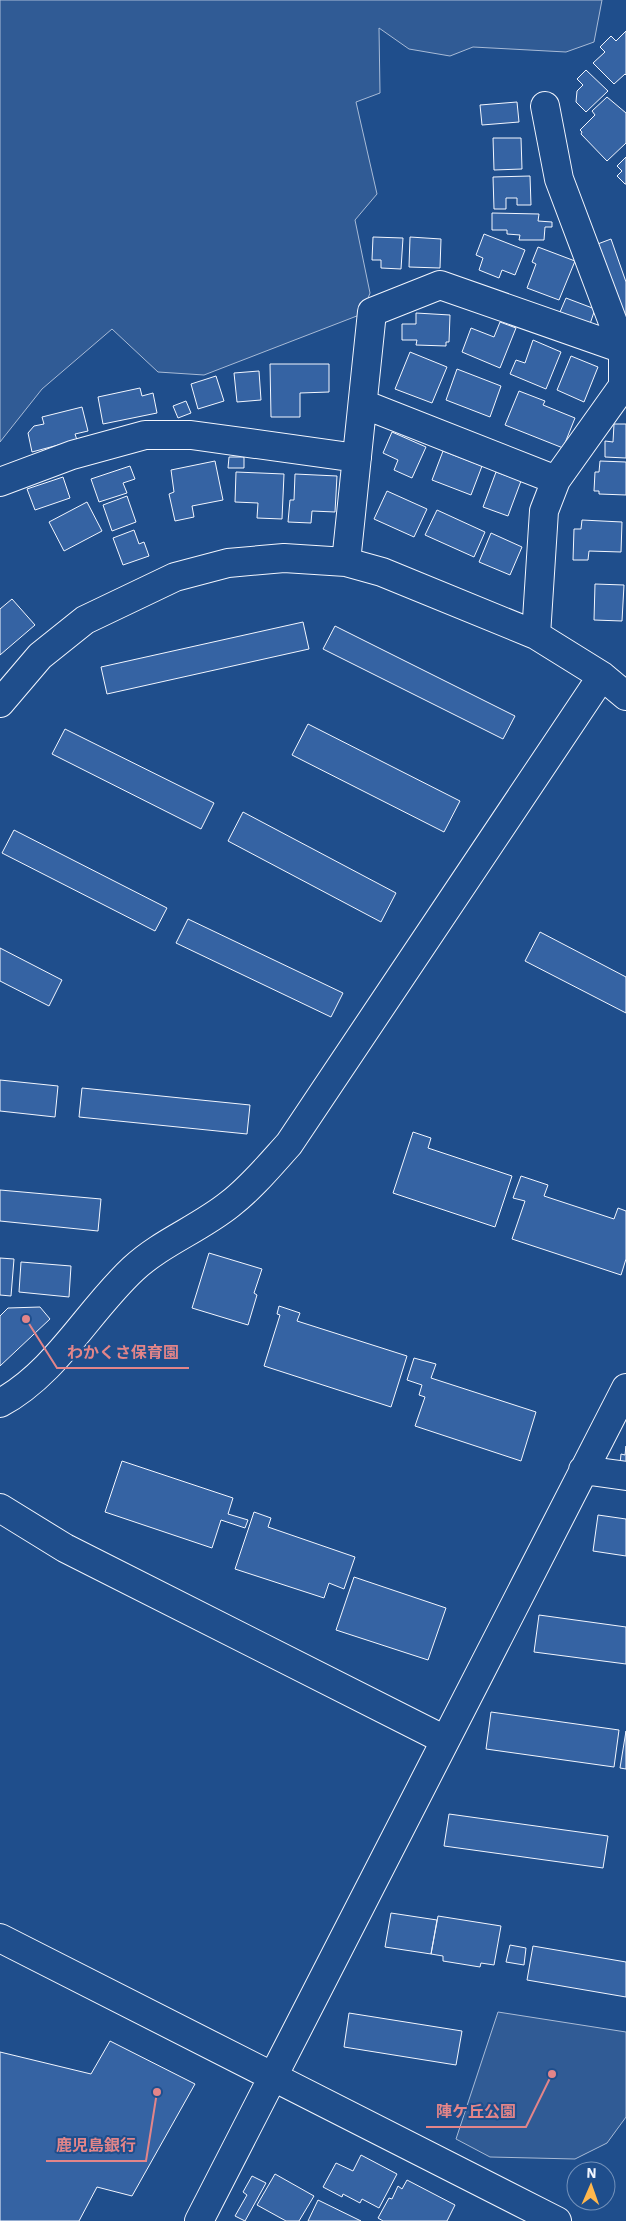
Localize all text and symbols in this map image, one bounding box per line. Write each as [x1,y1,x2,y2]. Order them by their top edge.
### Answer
callout: わかくさ保育園 [57,1337,189,1368]
text: わかくさ保育園 [67,1342,179,1362]
callout: 陣ケ丘公園 [426,2096,526,2127]
text: 陣ケ丘公園 [436,2101,516,2121]
callout: 鹿児島銀行 [46,2130,146,2161]
text: 鹿児島銀行 [56,2135,136,2155]
north arrow [566,2161,616,2211]
text: N [586,2164,597,2182]

